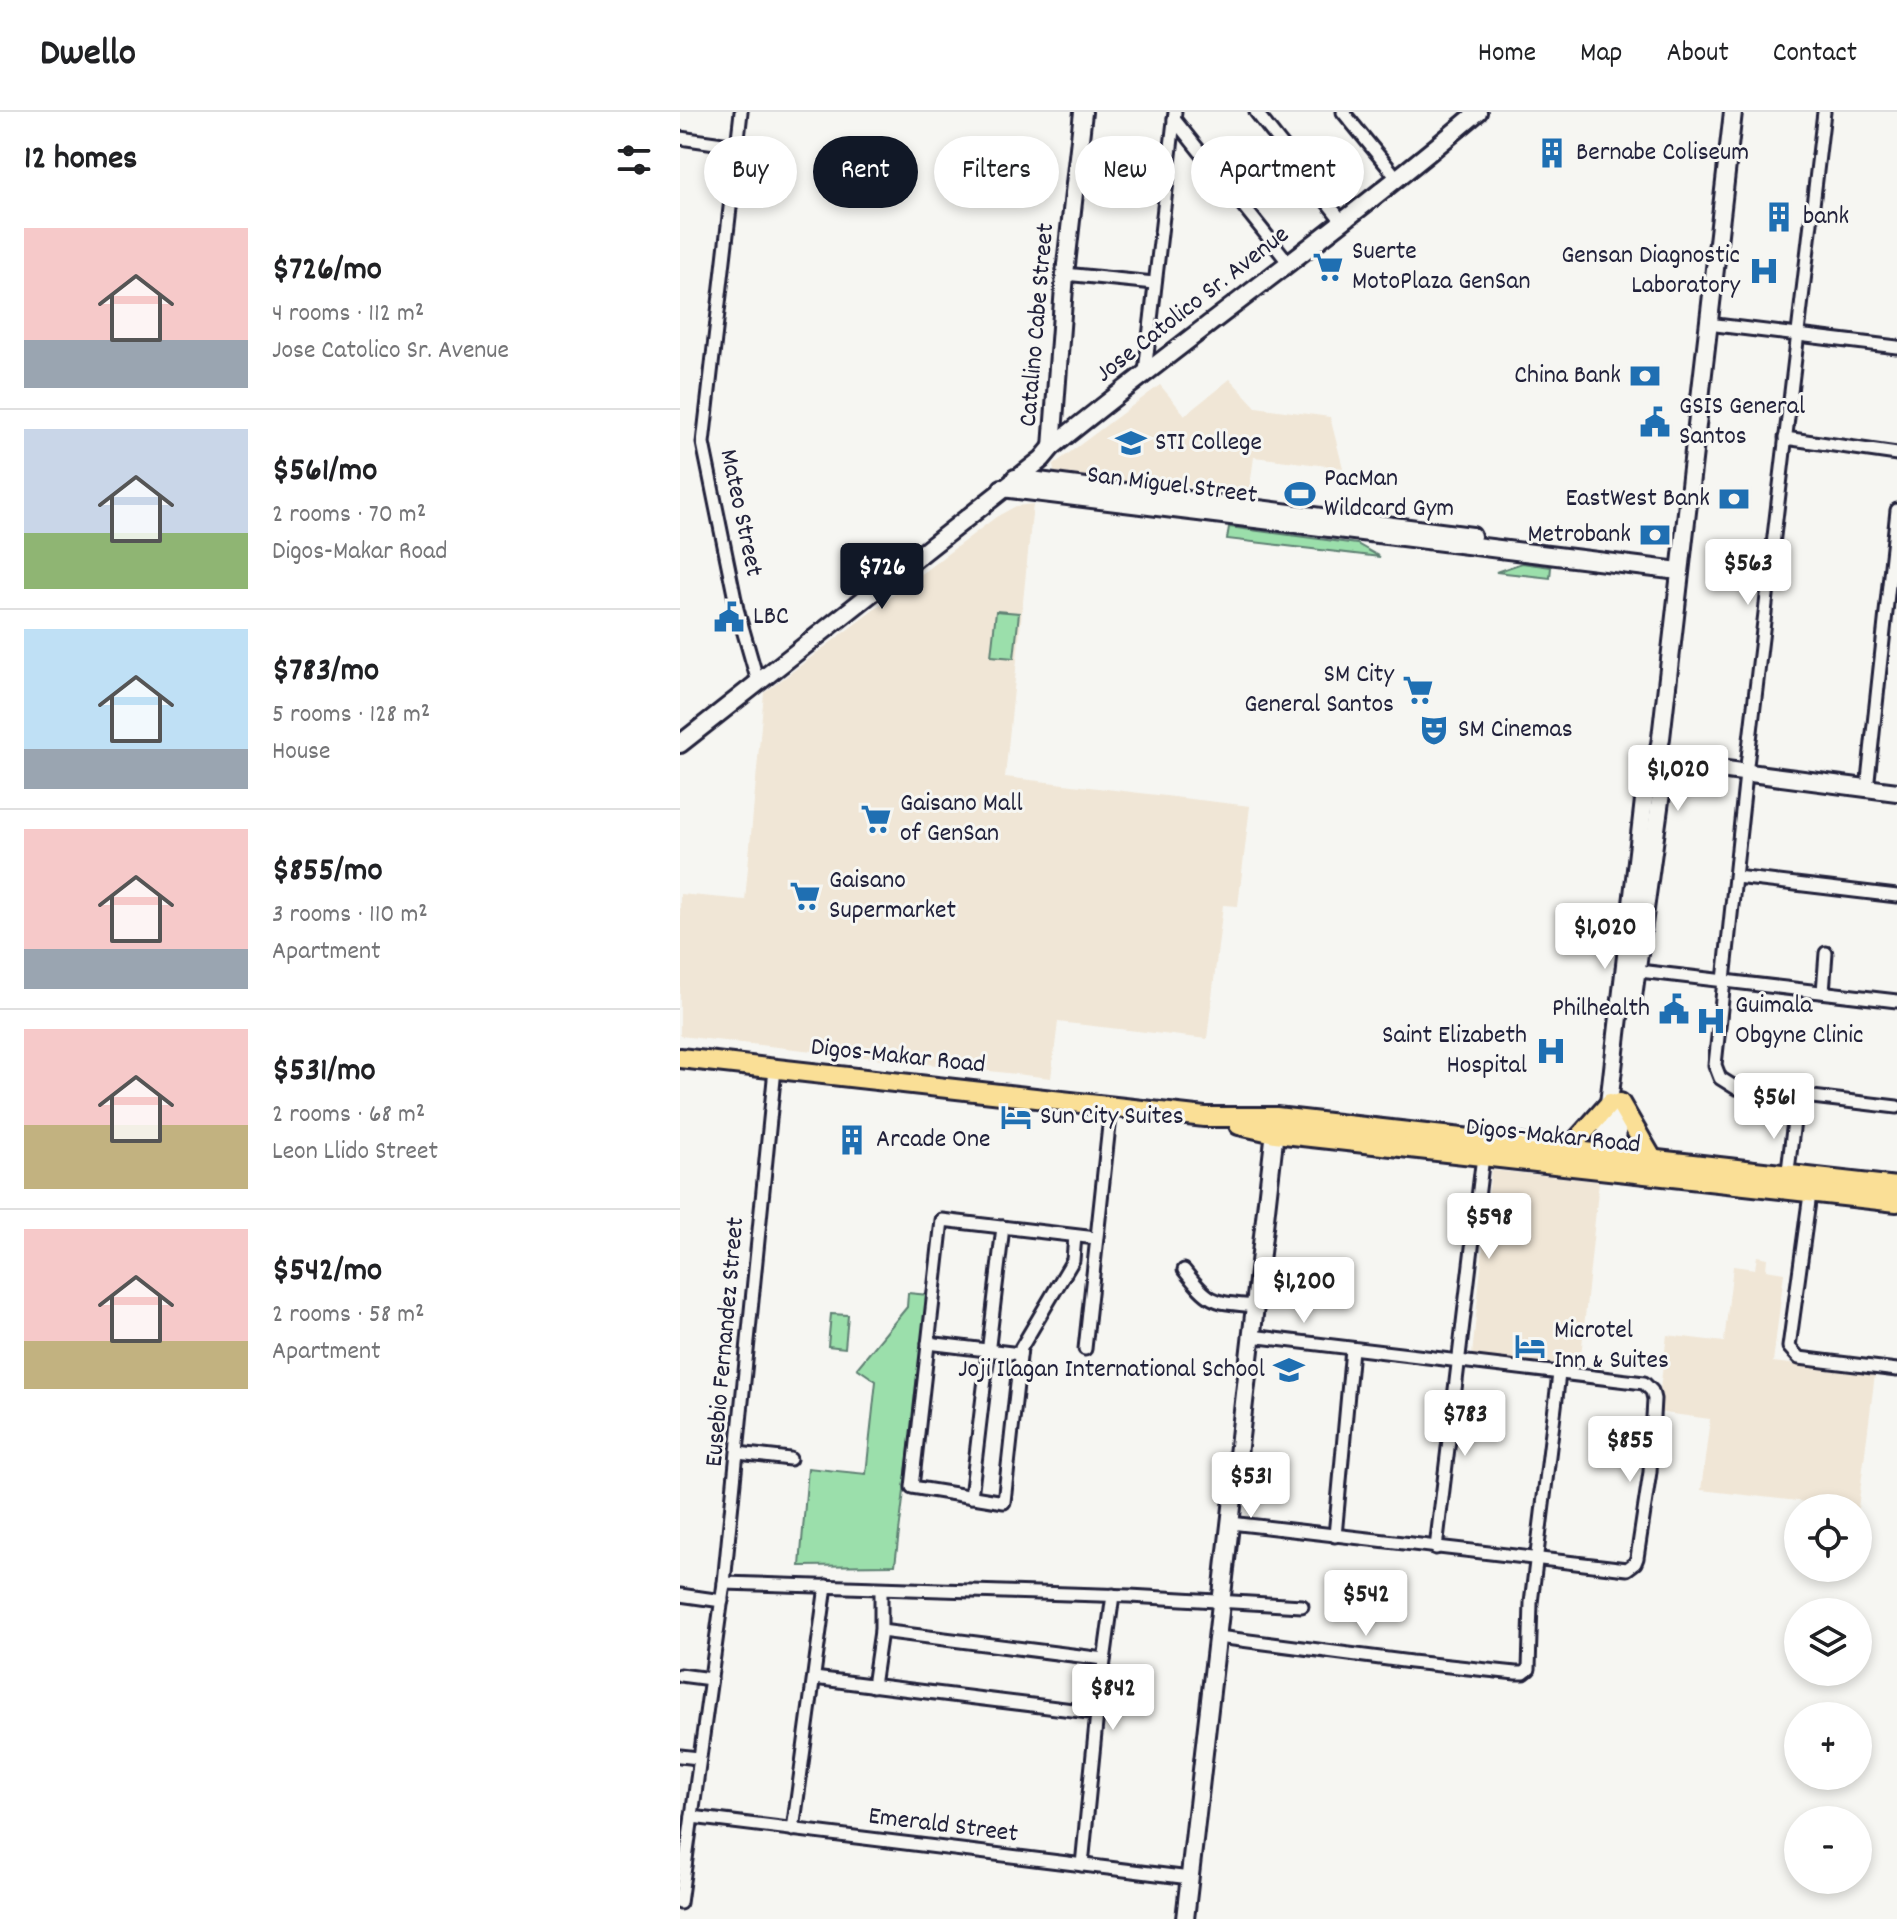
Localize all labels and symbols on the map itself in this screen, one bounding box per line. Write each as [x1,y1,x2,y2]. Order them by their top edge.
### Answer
place label: Bernabe Coliseum [1576,135,1749,172]
building icon: Bernabe Coliseum [1535,136,1569,170]
place label: bank [1803,199,1849,236]
building icon: bank [1762,200,1796,234]
street label: Jose Catolico Sr. Avenue [1088,217,1298,393]
street label: Catalino Cabe Street [1011,221,1065,428]
place label: Suerte MotoPlaza GenSan [1352,234,1530,301]
place label: Gensan Diagnostic Laboratory [1561,238,1740,305]
supermarket icon: Suerte MotoPlaza GenSan [1311,250,1345,284]
hospital icon: Gensan Diagnostic Laboratory [1747,254,1781,288]
place label: China Bank [1514,358,1621,395]
bank icon: China Bank [1628,359,1662,393]
place label: GSIS General Santos [1679,389,1805,456]
public building icon: GSIS General Santos [1638,405,1672,439]
place label: STI College [1155,425,1262,462]
school or university icon: STI College [1114,426,1148,460]
street label: Mateo Street [708,446,772,580]
street label: San Miguel Street [1085,457,1260,515]
place label: PacMan Wildcard Gym [1324,461,1454,528]
sports icon: PacMan Wildcard Gym [1283,477,1317,511]
place label: EastWest Bank [1565,481,1710,518]
bank icon: EastWest Bank [1717,482,1751,516]
place label: Metrobank [1527,517,1631,554]
bank icon: Metrobank [1638,518,1672,552]
pin: $563 [1701,539,1795,607]
pin: $726 [835,543,929,611]
place label: LBC [753,599,789,636]
public building icon: LBC [712,600,746,634]
place label: SM City General Santos [1244,657,1394,724]
supermarket icon: SM City General Santos [1401,673,1435,707]
place label: SM Cinemas [1458,712,1573,749]
theatre icon: SM Cinemas [1417,713,1451,747]
pin: $1,020 [1613,745,1743,813]
place label: Gaisano Mall of GenSan [900,786,1023,853]
supermarket icon: Gaisano Mall of GenSan [859,802,893,836]
place label: Gaisano Supermarket [829,863,957,930]
supermarket icon: Gaisano Supermarket [788,879,822,913]
pin: $1,020 [1540,903,1670,971]
place label: Guimala Obgyne Clinic [1735,988,1864,1055]
place label: Philhealth [1552,991,1650,1028]
public building icon: Philhealth [1657,992,1691,1026]
hospital icon: Guimala Obgyne Clinic [1694,1004,1728,1038]
place label: Saint Elizabeth Hospital [1382,1018,1527,1085]
street label: Digos-Makar Road [809,1029,987,1085]
hospital icon: Saint Elizabeth Hospital [1534,1034,1568,1068]
pin: $561 [1727,1073,1821,1141]
place label: Sun City Suites [1040,1099,1184,1136]
hotel icon: Sun City Suites [999,1100,1033,1134]
street label: Digos-Makar Road [1464,1109,1642,1165]
place label: Arcade One [876,1122,990,1159]
building icon: Arcade One [835,1123,869,1157]
pin: $598 [1442,1193,1536,1261]
street label: Eusebio Fernandez Street [697,1215,755,1468]
pin: $1,200 [1239,1257,1369,1325]
place label: Microtel Inn & Suites [1554,1313,1669,1380]
hotel icon: Microtel Inn & Suites [1513,1329,1547,1363]
place label: Joji Ilagan International School [958,1352,1265,1389]
school or university icon: Joji Ilagan International School [1272,1353,1306,1387]
pin: $783 [1418,1390,1512,1458]
pin: $855 [1583,1416,1677,1484]
pin: $531 [1204,1452,1298,1520]
pin: $542 [1319,1570,1413,1638]
pin: $842 [1066,1664,1160,1732]
street label: Emerald Street [866,1798,1020,1854]

